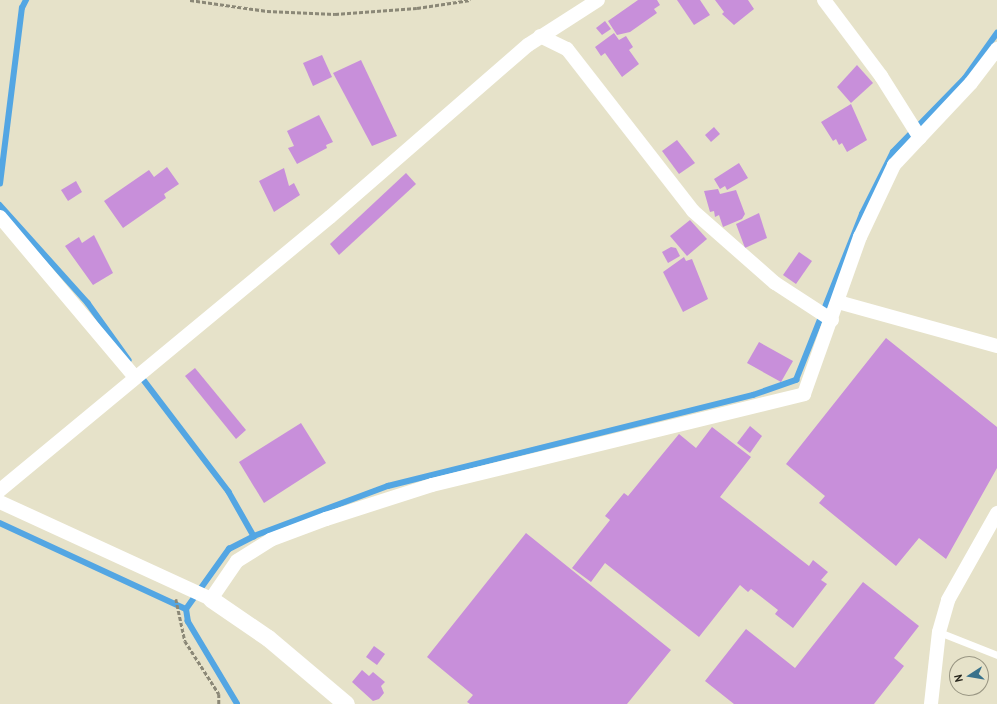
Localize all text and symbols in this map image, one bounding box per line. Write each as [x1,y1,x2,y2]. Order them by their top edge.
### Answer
north arrow [949,656,989,696]
text: N [951,673,966,683]

